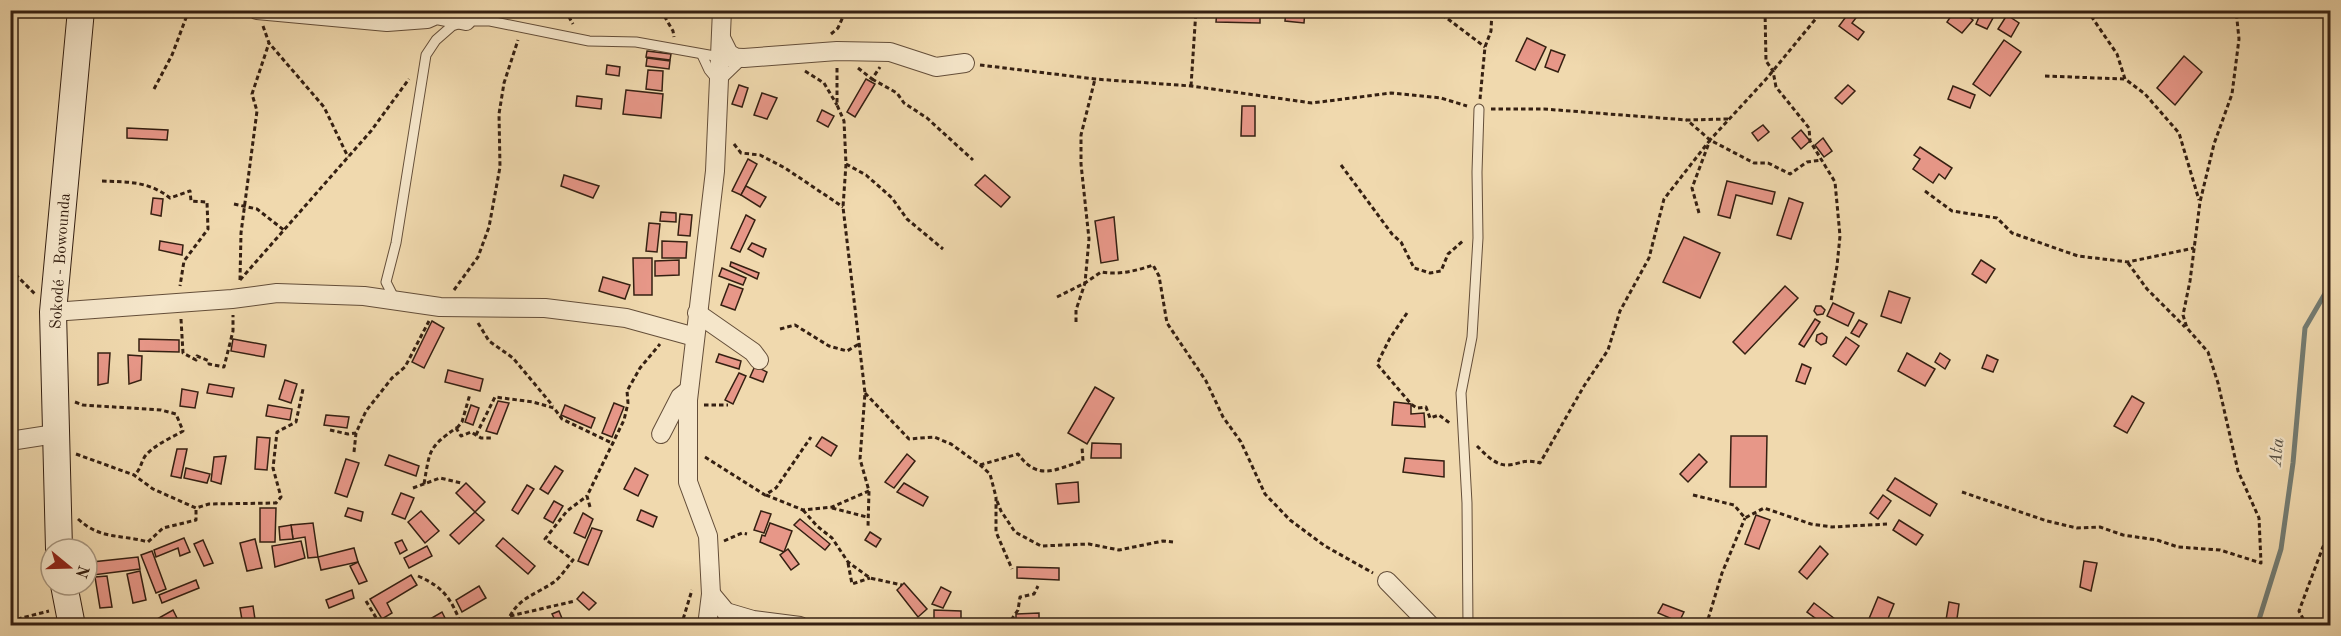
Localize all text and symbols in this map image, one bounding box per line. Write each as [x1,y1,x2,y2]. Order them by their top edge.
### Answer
street label: Sokodé - Bowounda [48,192,74,330]
water label: Ata [2266,437,2287,468]
north arrow [39,537,99,597]
text: N [71,563,91,580]

